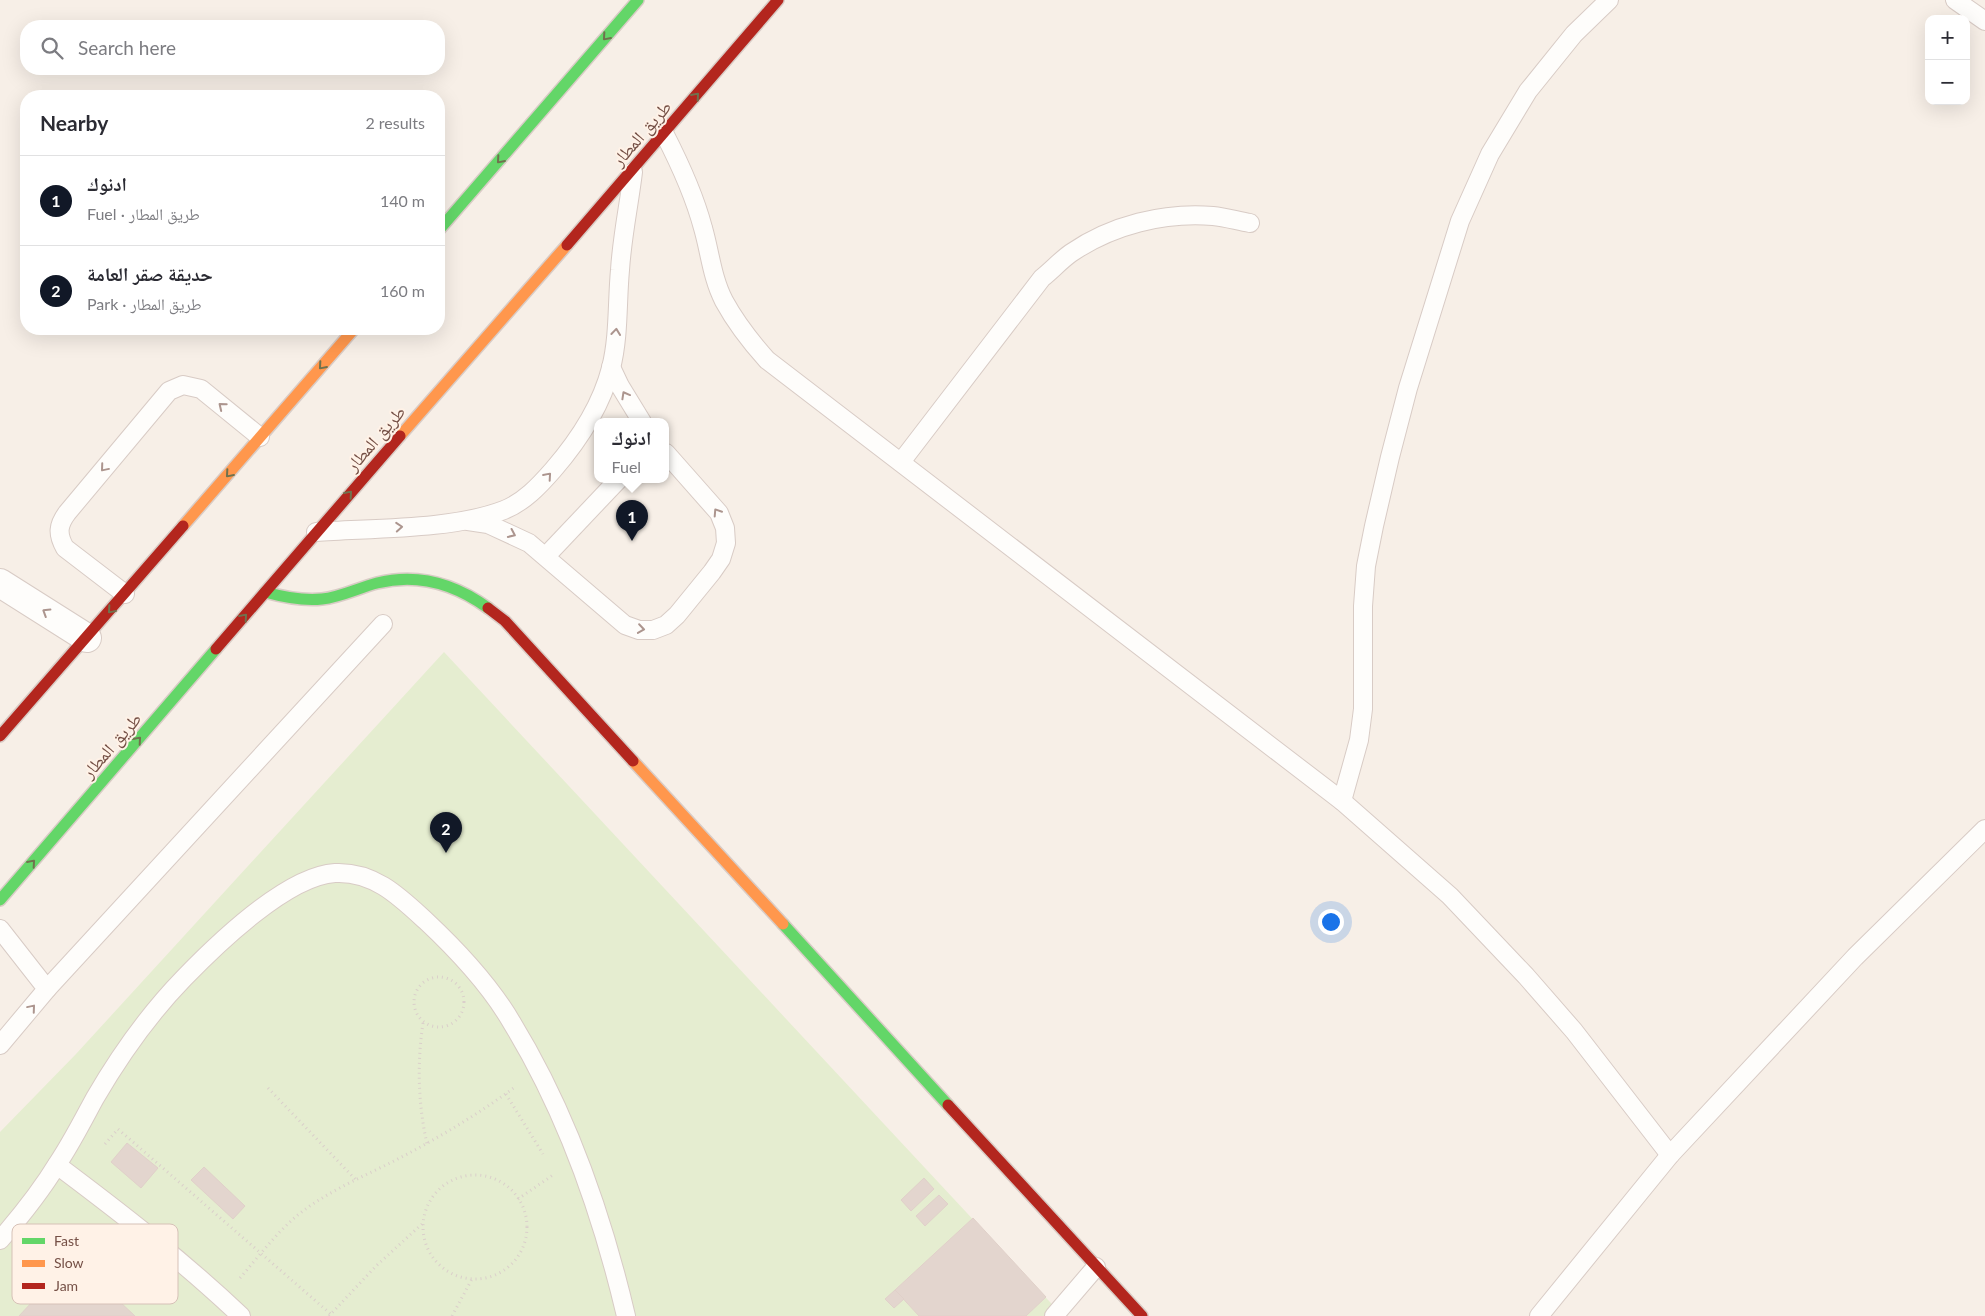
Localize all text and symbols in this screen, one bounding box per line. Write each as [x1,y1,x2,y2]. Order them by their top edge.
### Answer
map controls [1925,15,1970,105]
button: + [1925,15,1970,60]
search box [20,20,445,75]
one-way arrow [603,31,611,40]
icon: search [38,34,66,62]
text: Search here [78,36,176,59]
button: − [1925,60,1970,105]
one-way arrow [690,92,699,101]
street label: طريق المطار [606,96,676,172]
text: Nearby [40,110,108,135]
text: 2 results [365,113,425,132]
one-way arrow [497,154,505,163]
text: ادنوك [87,172,127,195]
text: 1 [51,191,61,210]
text: 140 m [380,191,425,210]
text: Fuel · طريق المطار [87,204,200,223]
text: حديقة صقر العامة [87,262,213,285]
text: 2 [51,281,61,300]
text: 160 m [380,281,425,300]
text: Park · طريق المطار [87,294,202,313]
one-way arrow [610,328,621,336]
one-way arrow [319,360,328,369]
one-way arrow [622,392,632,401]
street label: طريق المطار [340,401,410,477]
one-way arrow [219,403,228,412]
popup [594,418,669,483]
text: ادنوك [612,426,651,449]
text: Fuel [612,457,641,476]
one-way arrow [101,463,110,472]
one-way arrow [226,468,234,477]
one-way arrow [542,472,551,481]
one-way arrow [344,490,353,499]
pin: 1 [616,500,648,541]
one-way arrow [714,508,723,518]
one-way arrow [396,521,404,532]
one-way arrow [507,528,516,539]
one-way arrow [108,605,117,614]
one-way arrow [42,609,51,619]
one-way arrow [238,614,246,623]
one-way arrow [638,623,646,634]
street label: طريق المطار [76,708,146,784]
one-way arrow [132,737,141,746]
pin: 2 [430,812,462,853]
one-way arrow [26,860,35,869]
your location [1318,909,1344,935]
one-way arrow [26,1004,35,1013]
legend [12,1224,178,1304]
text: Fast [54,1232,79,1249]
text: Slow [54,1254,84,1271]
text: Jam [54,1277,78,1294]

